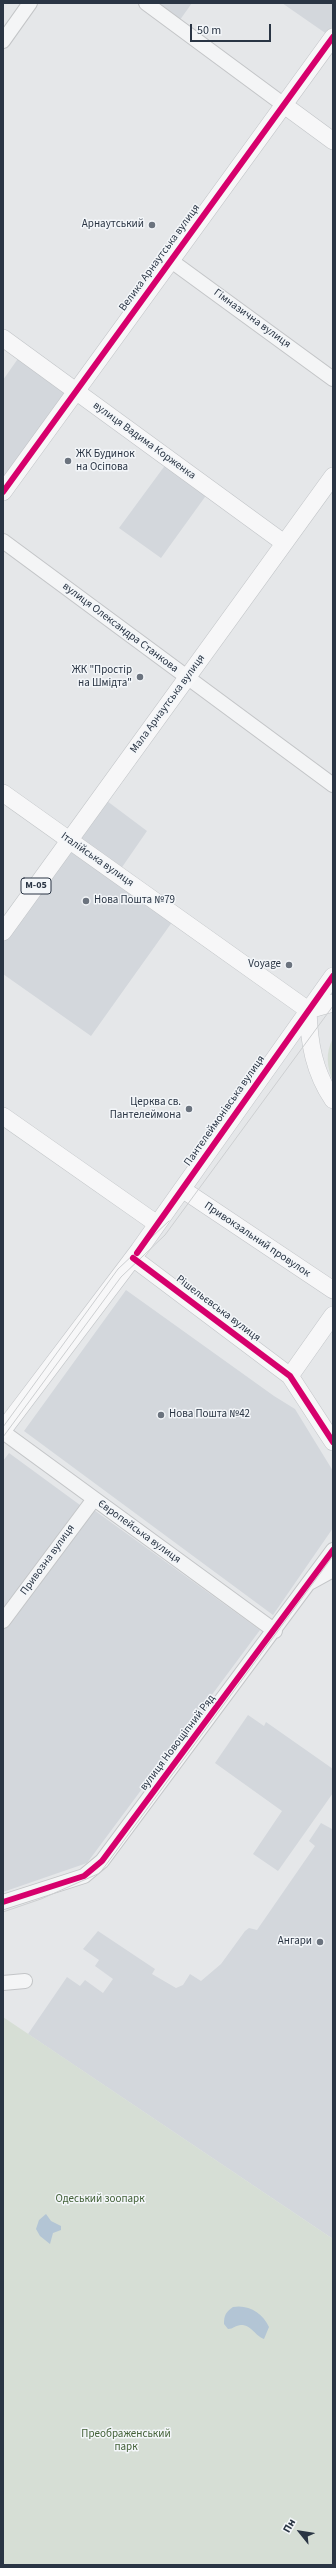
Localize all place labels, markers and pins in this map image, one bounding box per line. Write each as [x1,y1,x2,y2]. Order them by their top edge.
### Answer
place label: Арнаутський [82,218,144,232]
marker: Арнаутський [147,220,157,230]
place label: ЖК Будинок на Осіпова [76,448,135,474]
marker: ЖК Будинок на Осіпова [63,456,73,466]
place label: ЖК "Простір на Шмідта" [72,664,132,690]
marker: ЖК "Простір на Шмідта" [135,672,145,682]
place label: Нова Пошта №79 [94,894,175,908]
marker: Нова Пошта №79 [81,896,91,906]
place label: Voyage [248,958,281,972]
marker: Voyage [284,960,294,970]
place label: Церква св. Пантелеймона [110,1096,181,1122]
marker: Церква св. Пантелеймона [184,1104,194,1114]
place label: Нова Пошта №42 [169,1408,250,1422]
marker: Нова Пошта №42 [156,1410,166,1420]
place label: Ангари [278,1935,312,1949]
marker: Ангари [315,1937,325,1947]

